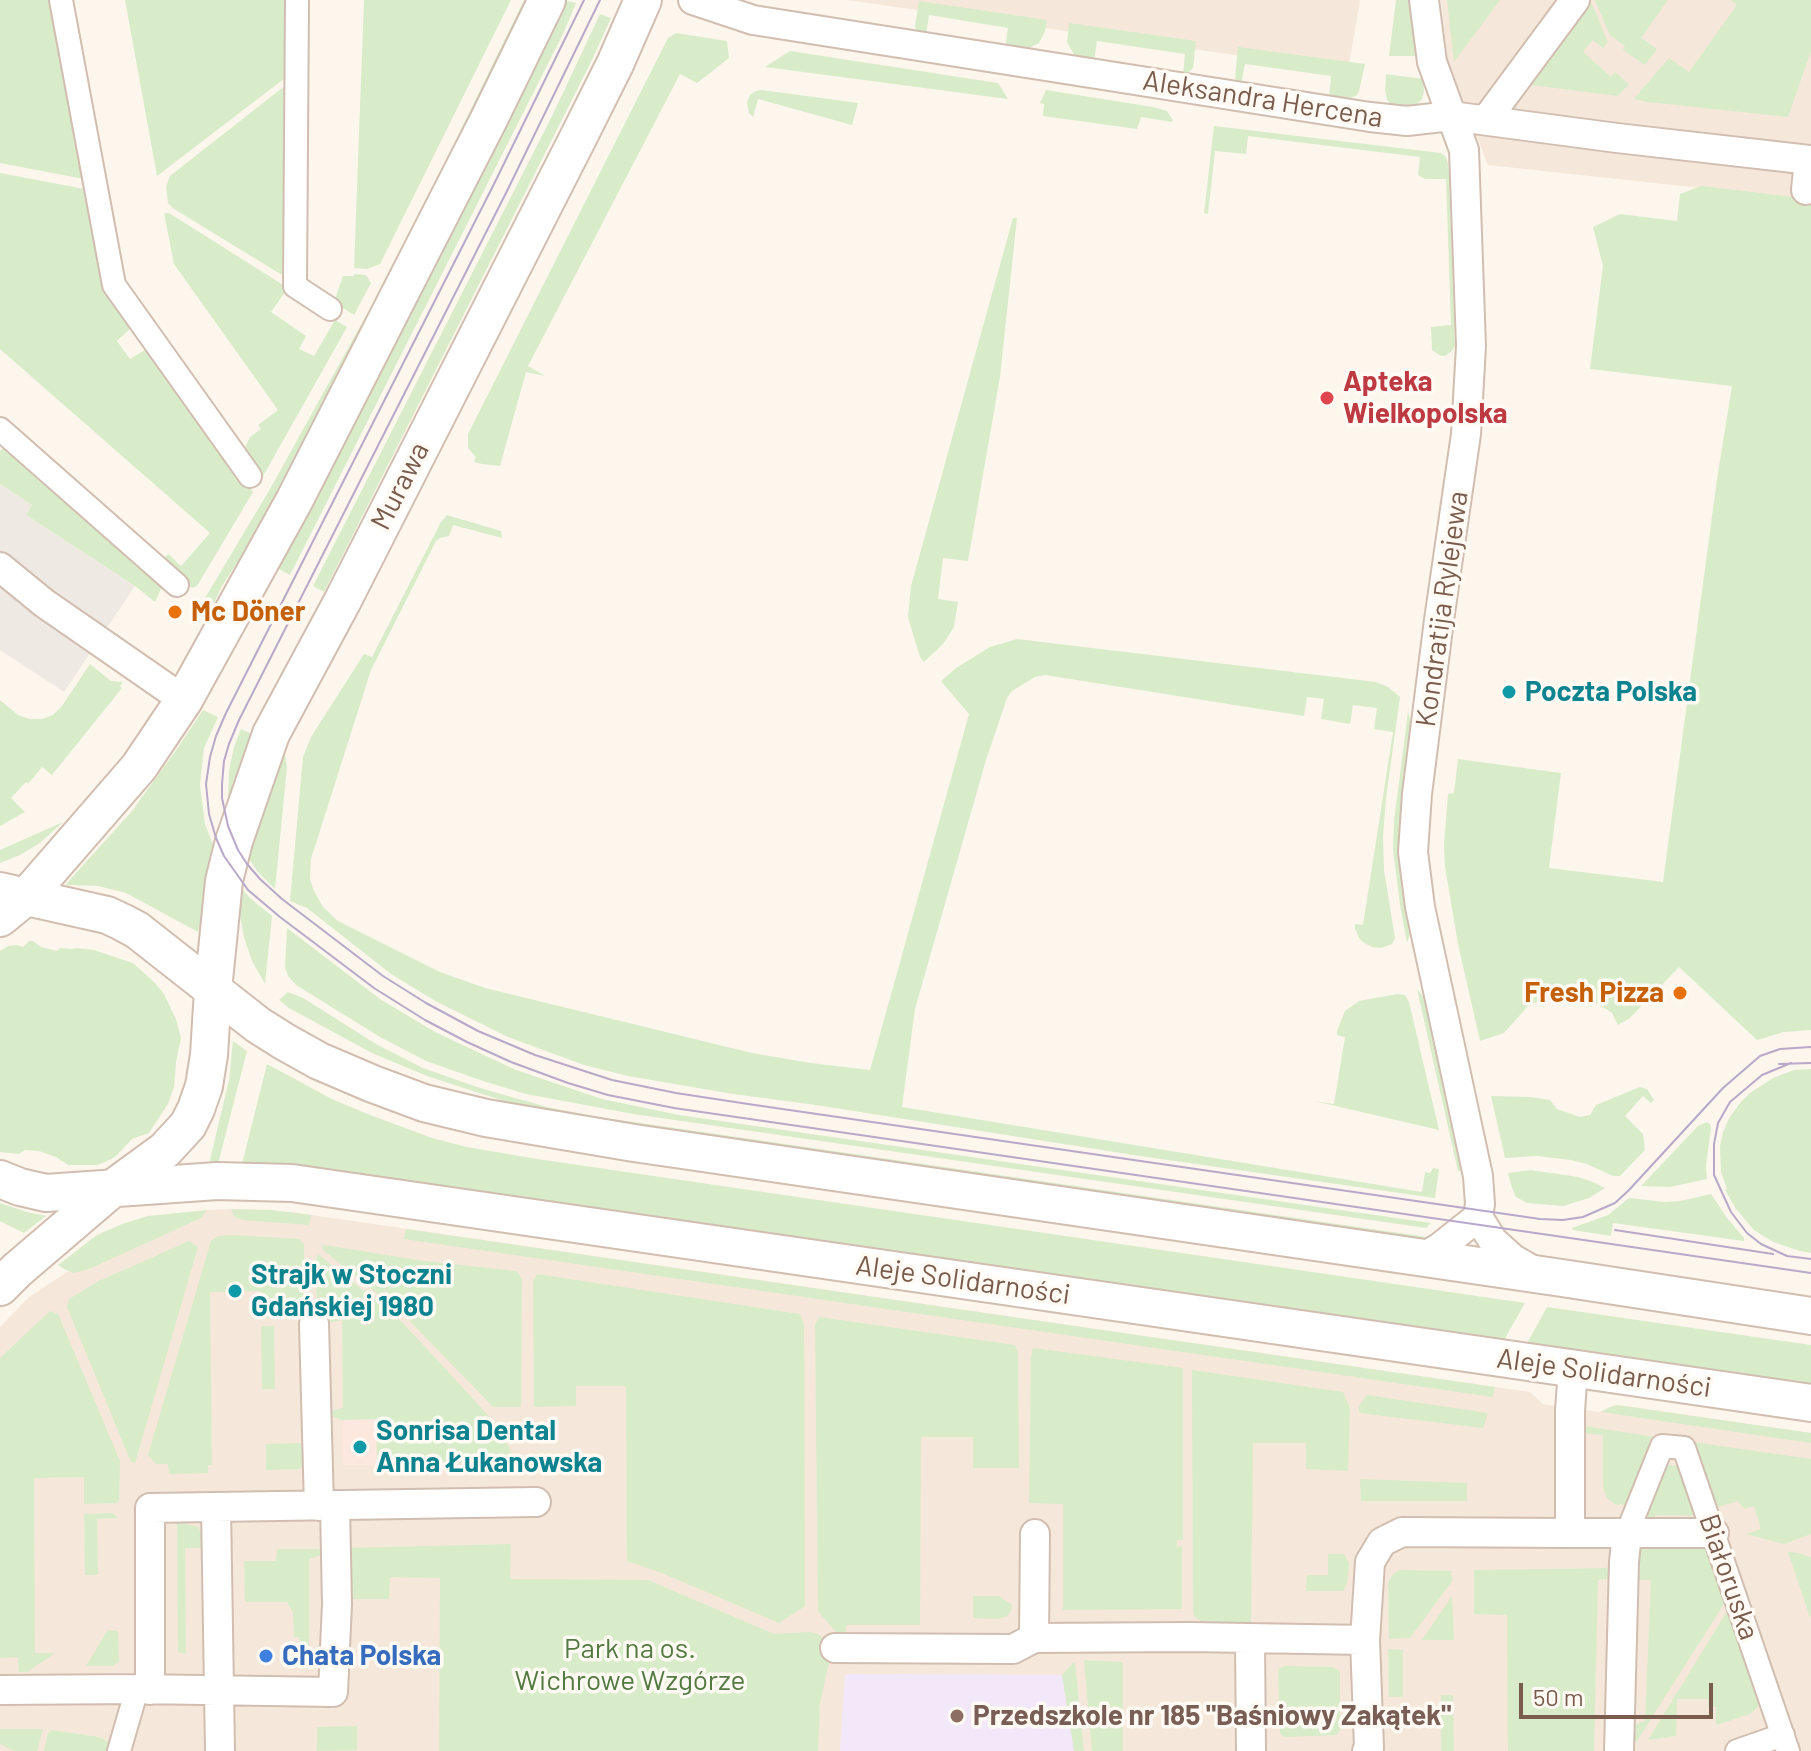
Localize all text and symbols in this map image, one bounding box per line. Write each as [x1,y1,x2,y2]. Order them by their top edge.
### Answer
street label: Aleksandra Hercena [1141,63,1385,135]
place label: Apteka Wielkopolska [1343,365,1507,431]
marker: Apteka Wielkopolska [1318,389,1336,407]
street label: Murawa [364,437,436,535]
street label: Kondratija Rylejewa [1409,489,1475,729]
place label: Mc Döner [191,595,306,629]
marker: Mc Döner [166,603,184,621]
place label: Poczta Polska [1525,675,1697,709]
marker: Poczta Polska [1500,683,1518,701]
place label: Fresh Pizza [1524,976,1664,1010]
marker: Fresh Pizza [1671,984,1689,1002]
street label: Aleje Solidarności [854,1248,1072,1312]
place label: Strajk w Stoczni Gdańskiej 1980 [251,1258,452,1324]
marker: Strajk w Stoczni Gdańskiej 1980 [226,1282,244,1300]
street label: Aleje Solidarności [1495,1341,1713,1405]
place label: Sonrisa Dental Anna Łukanowska [376,1414,602,1480]
marker: Sonrisa Dental Anna Łukanowska [351,1438,369,1456]
street label: Białoruska [1692,1510,1766,1644]
park label: Park na os. Wichrowe Wzgórze [514,1632,746,1698]
place label: Chata Polska [282,1639,441,1673]
marker: Chata Polska [257,1647,275,1665]
scale bar [1523,1667,1717,1717]
text: 50 m [1533,1682,1584,1711]
place label: Przedszkole nr 185 "Baśniowy Zakątek" [973,1699,1451,1733]
marker: Przedszkole nr 185 "Baśniowy Zakątek" [948,1707,966,1725]

